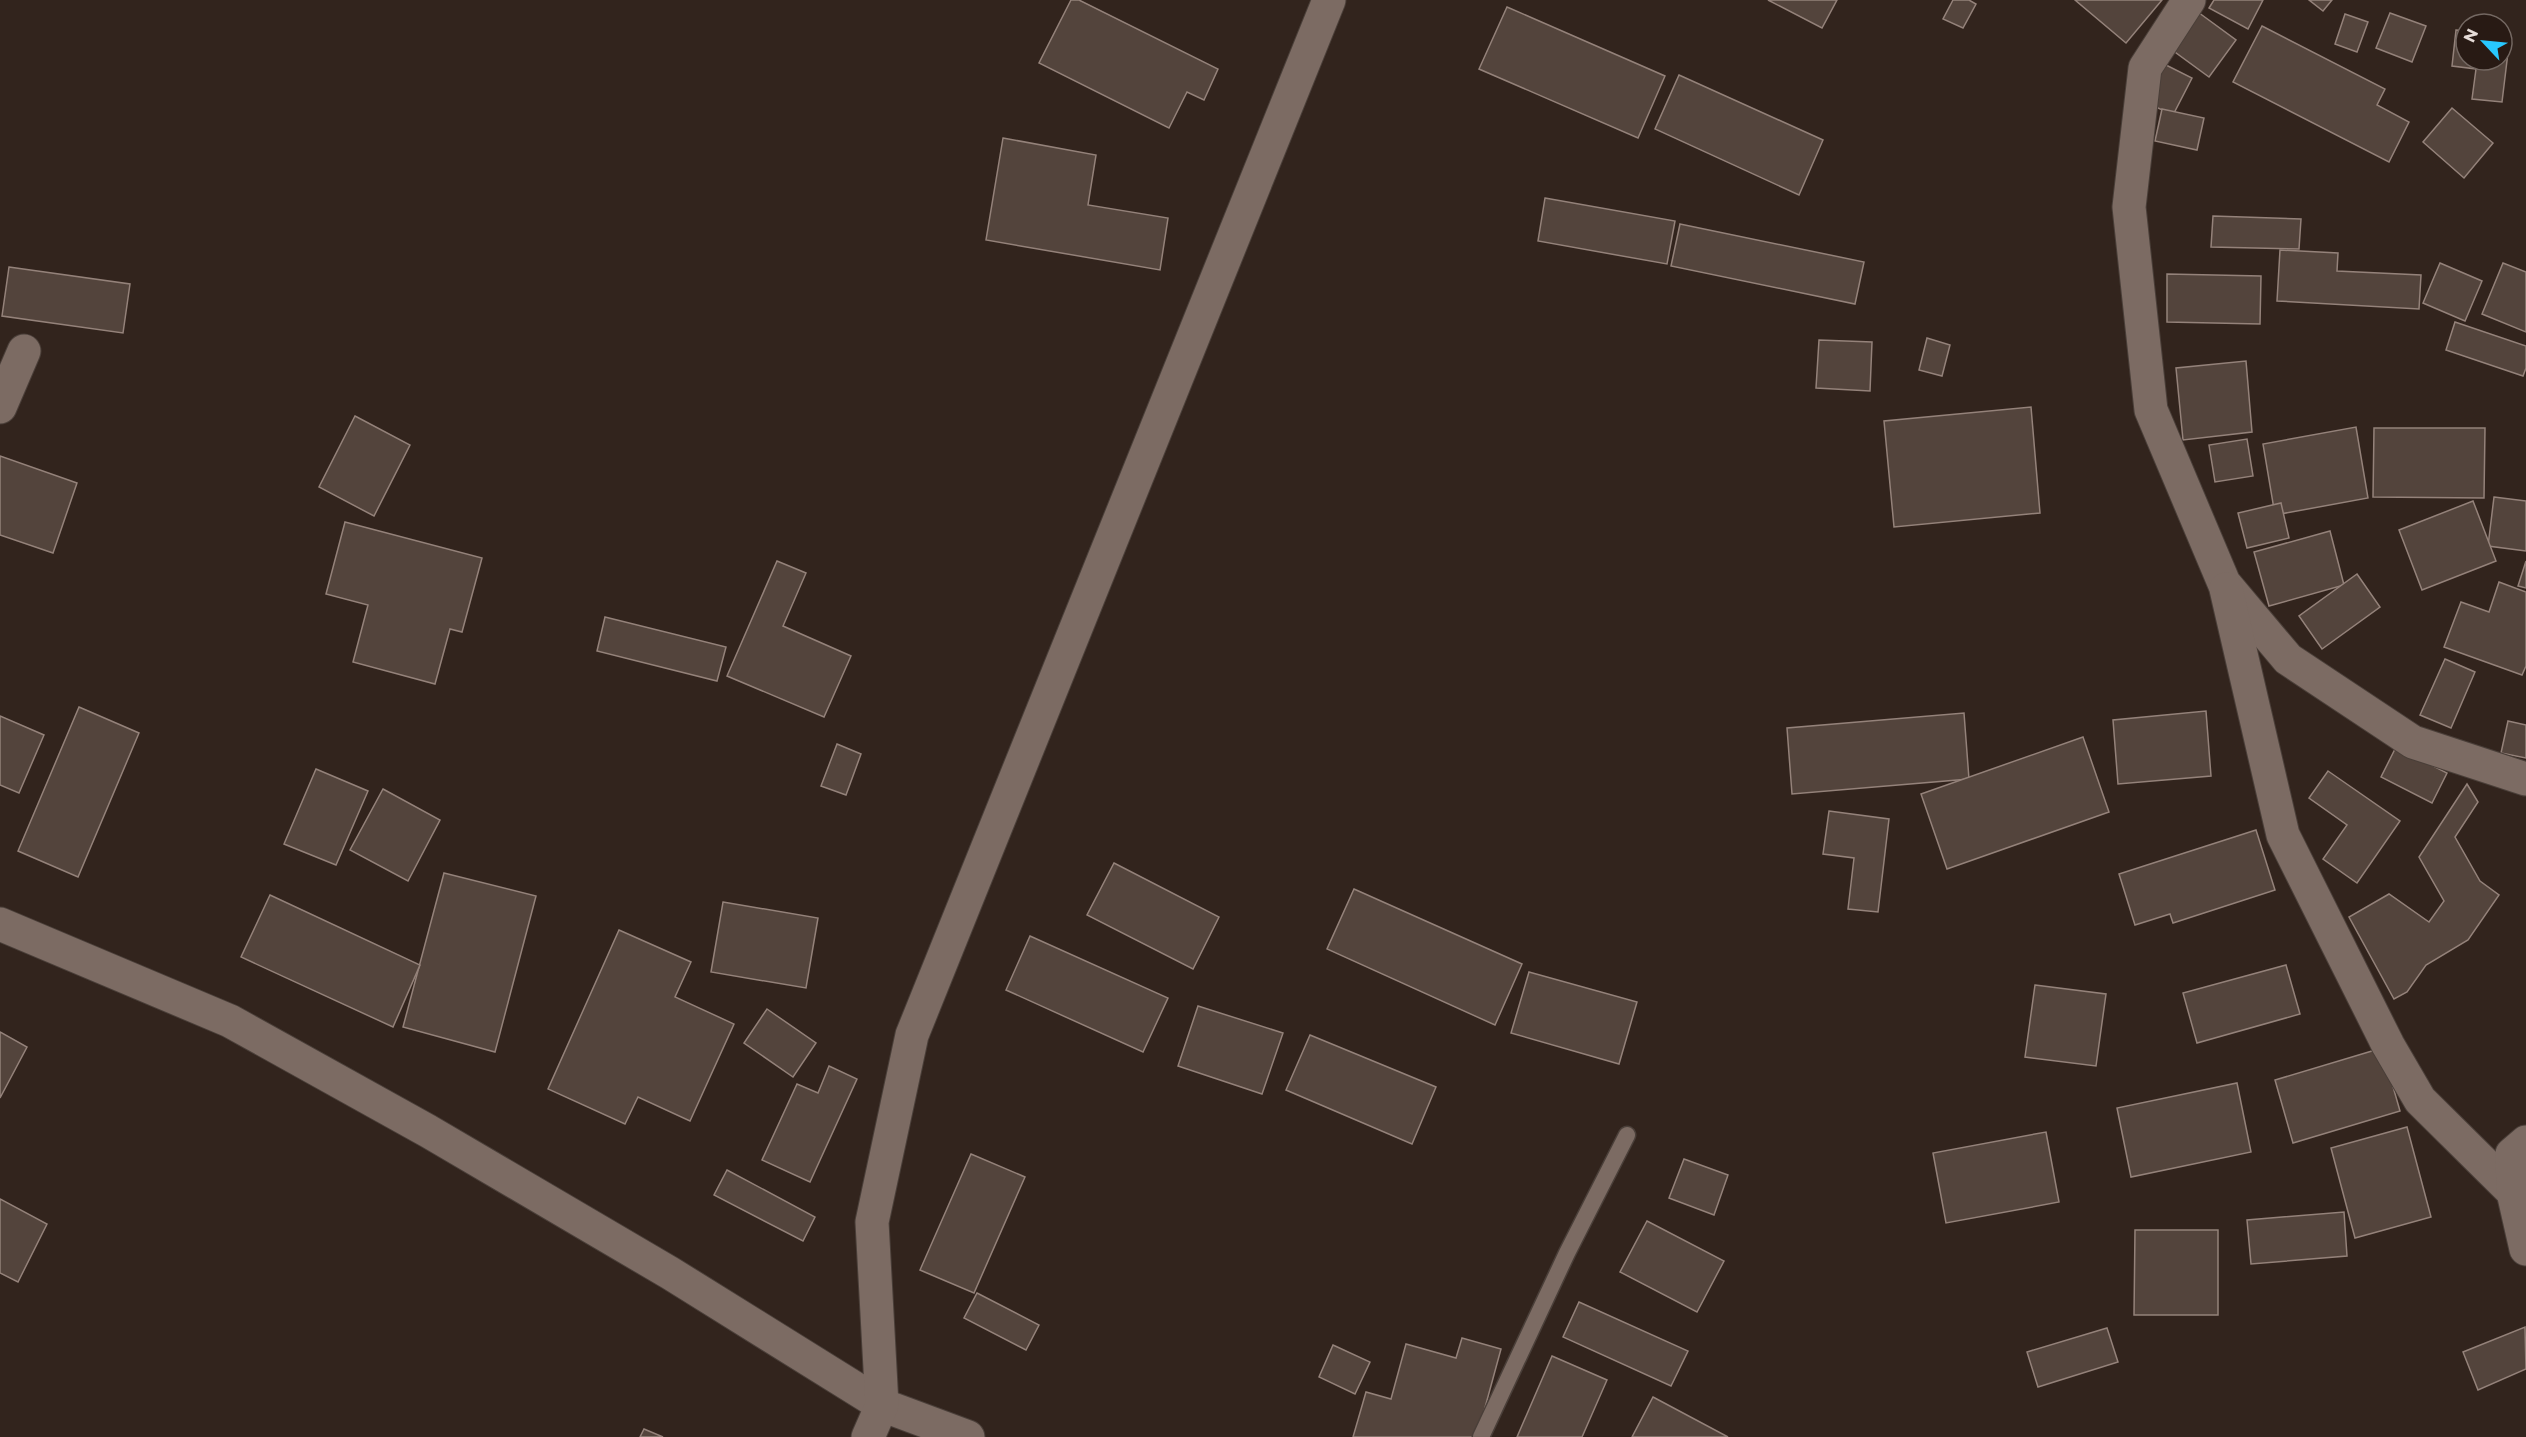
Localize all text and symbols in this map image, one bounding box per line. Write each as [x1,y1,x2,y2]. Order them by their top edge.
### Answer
north arrow [2454,12,2514,72]
text: N [2460,26,2482,46]

